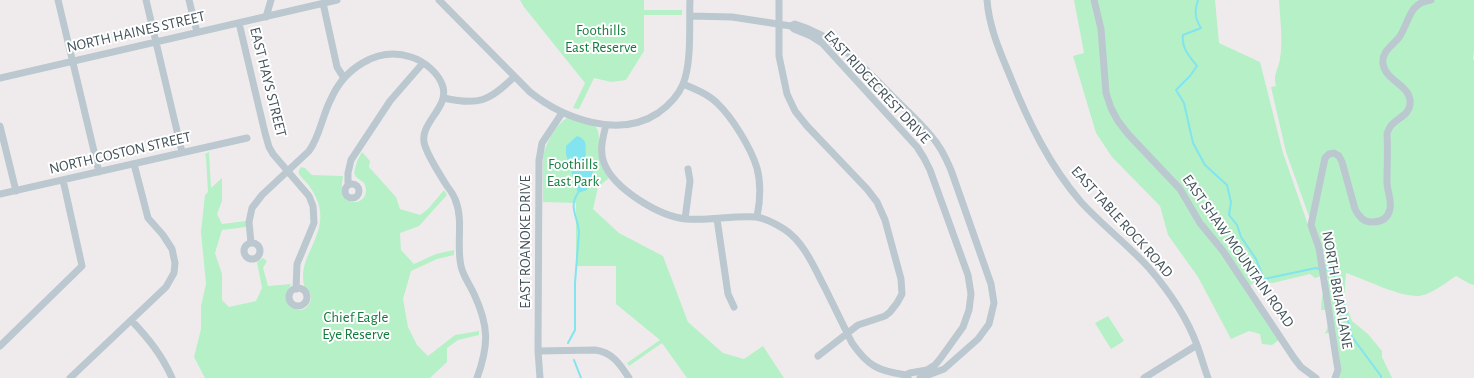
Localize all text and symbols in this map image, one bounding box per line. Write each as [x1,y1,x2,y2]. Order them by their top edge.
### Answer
street label: NORTH HAINES STREET [65,7,207,57]
park label: Foothills East Reserve [565,21,637,56]
street label: EAST HAYS STREET [246,25,290,139]
street label: EAST RIDGECREST DRIVE [820,27,934,147]
street label: NORTH COSTON STREET [47,128,193,178]
park label: Foothills East Park [547,155,599,190]
street label: EAST TABLE ROCK ROAD [1067,163,1177,281]
street label: EAST SHAW MOUNTAIN ROAD [1178,171,1298,331]
street label: EAST ROANOKE DRIVE [516,175,534,309]
street label: NORTH BRIAR LANE [1318,230,1356,350]
park label: Chief Eagle Eye Reserve [322,308,390,343]

